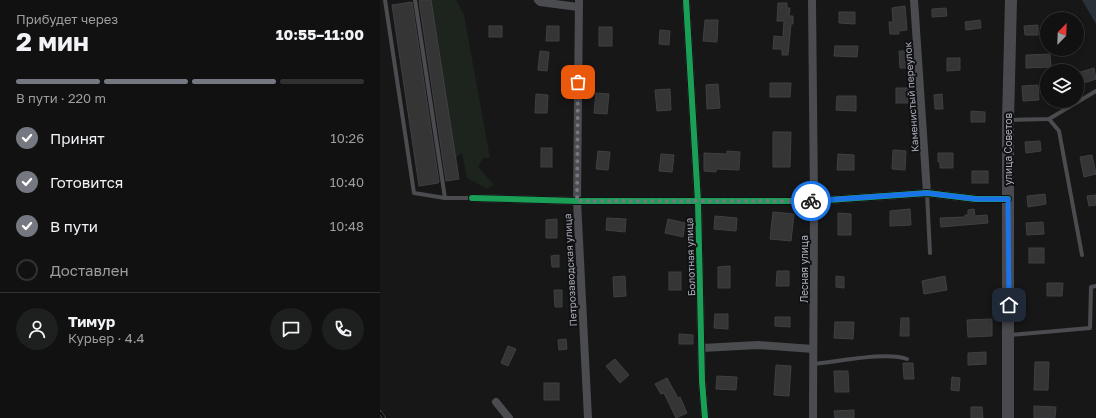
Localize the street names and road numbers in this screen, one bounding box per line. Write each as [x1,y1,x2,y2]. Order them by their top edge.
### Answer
street label: Каменистый переулок [901,41,921,153]
street label: улица Советов [1002,112,1014,185]
street label: Петрозаводская улица [561,213,579,327]
street label: Болотная улица [683,218,697,296]
street label: Лесная улица [798,235,810,303]

